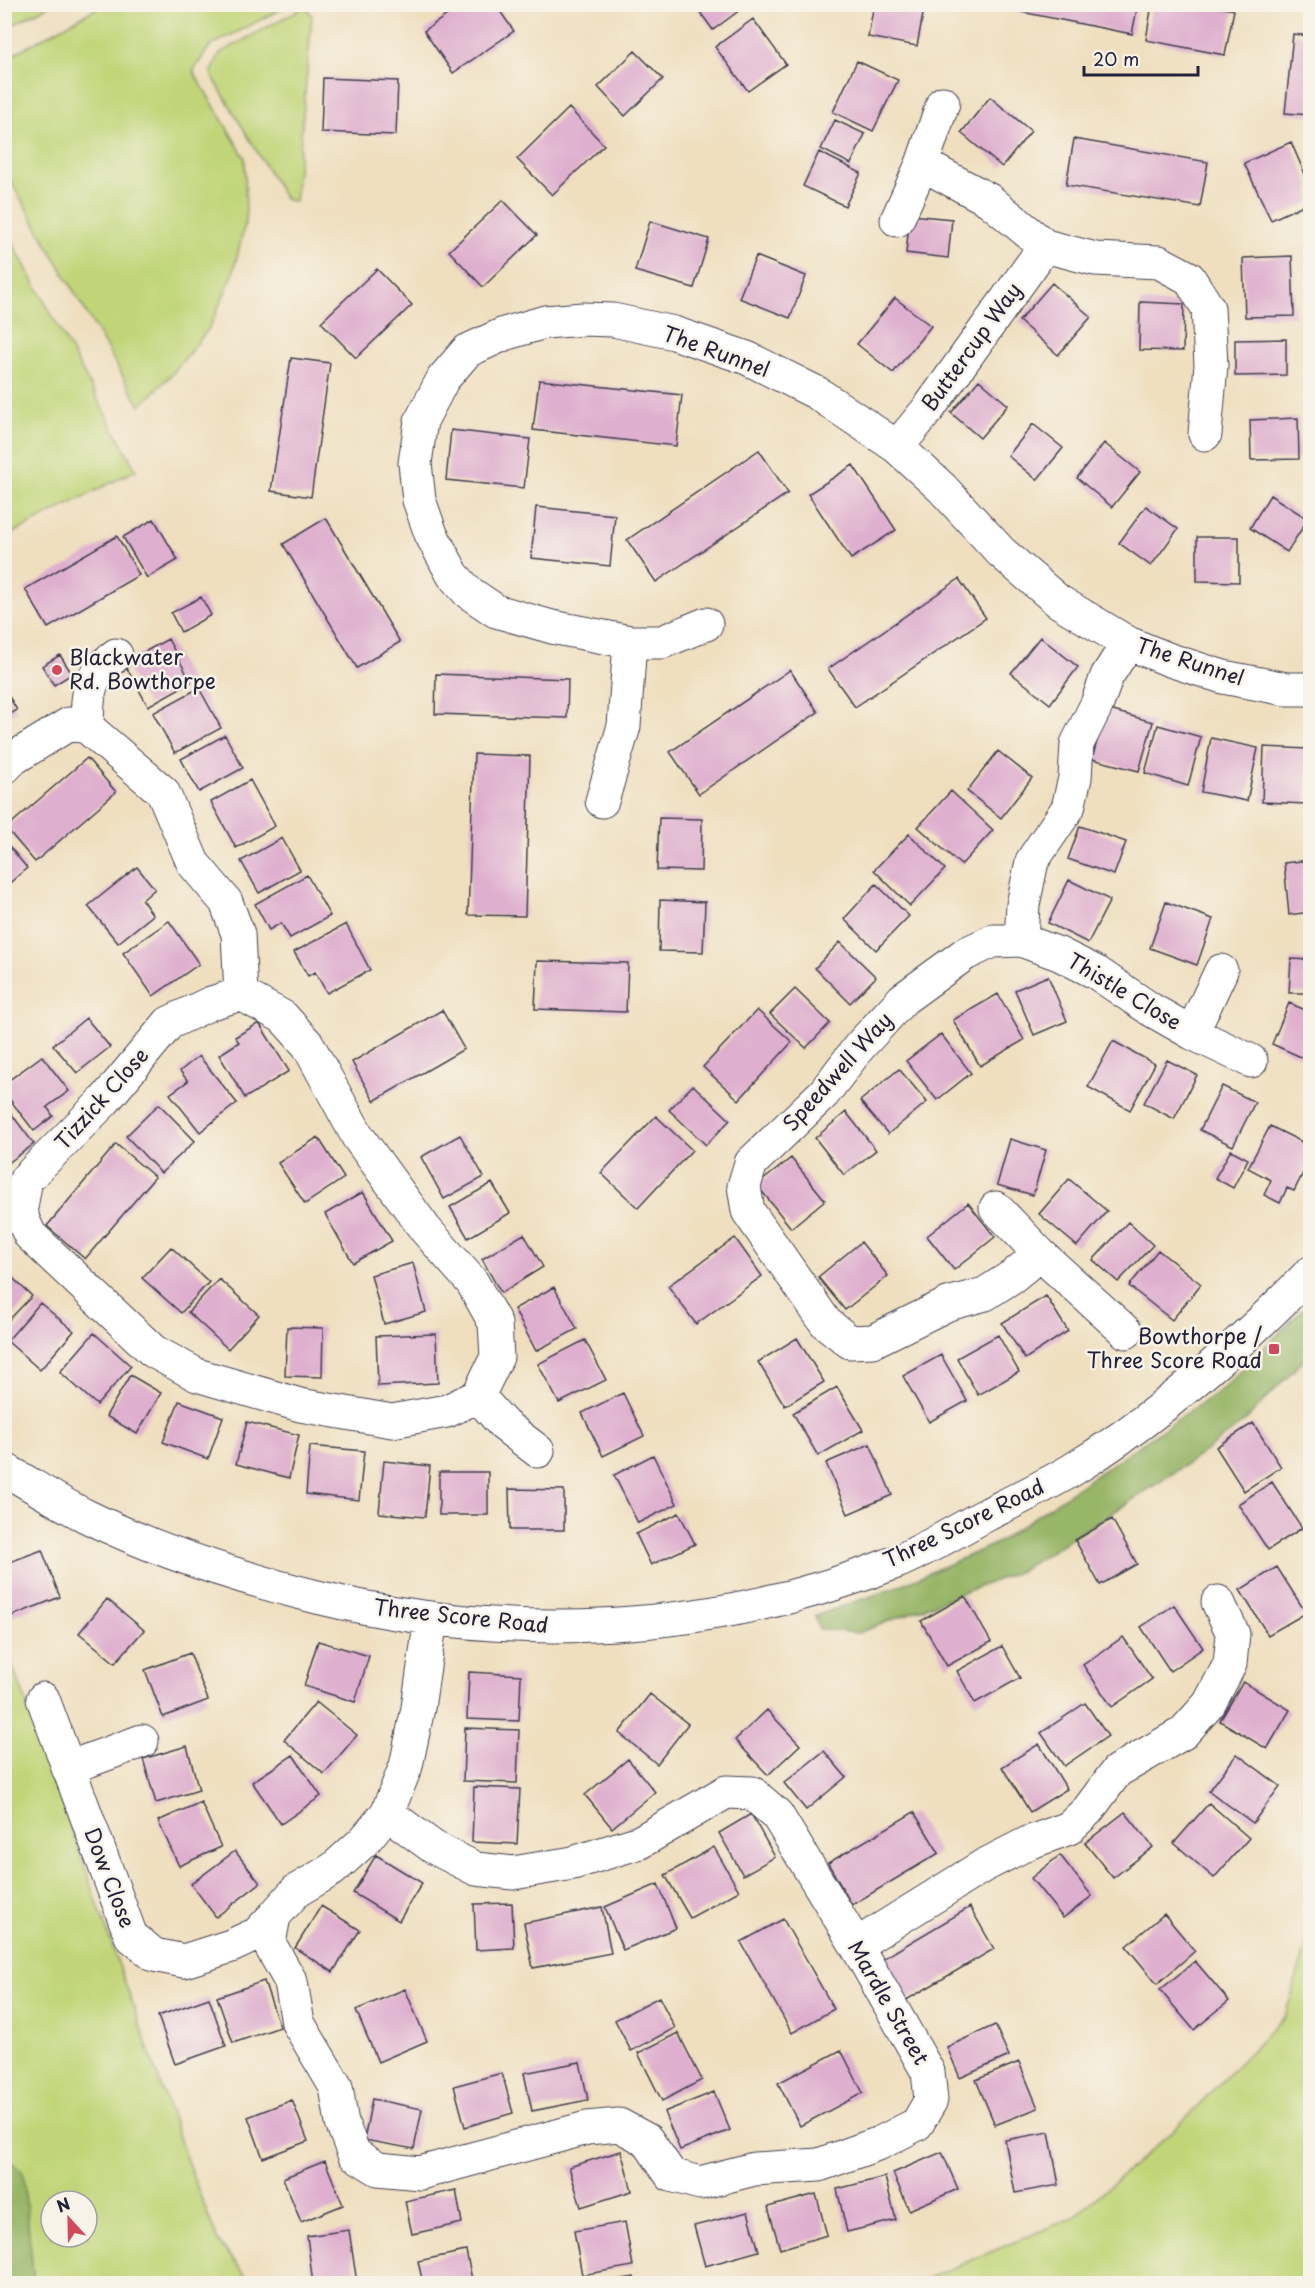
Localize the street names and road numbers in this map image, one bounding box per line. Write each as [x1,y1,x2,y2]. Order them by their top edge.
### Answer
street label: Buttercup Way [913,275,1028,417]
street label: The Runnel [659,316,775,384]
street label: The Runnel [1133,628,1249,693]
street label: Thistle Close [1062,944,1188,1037]
street label: Speedwell Way [774,1004,899,1137]
street label: Tizzick Close [46,1039,155,1156]
street label: Three Score Road [877,1469,1049,1575]
street label: Three Score Road [372,1590,550,1640]
street label: Dow Close [77,1823,145,1932]
street label: Mardle Street [841,1934,938,2070]

